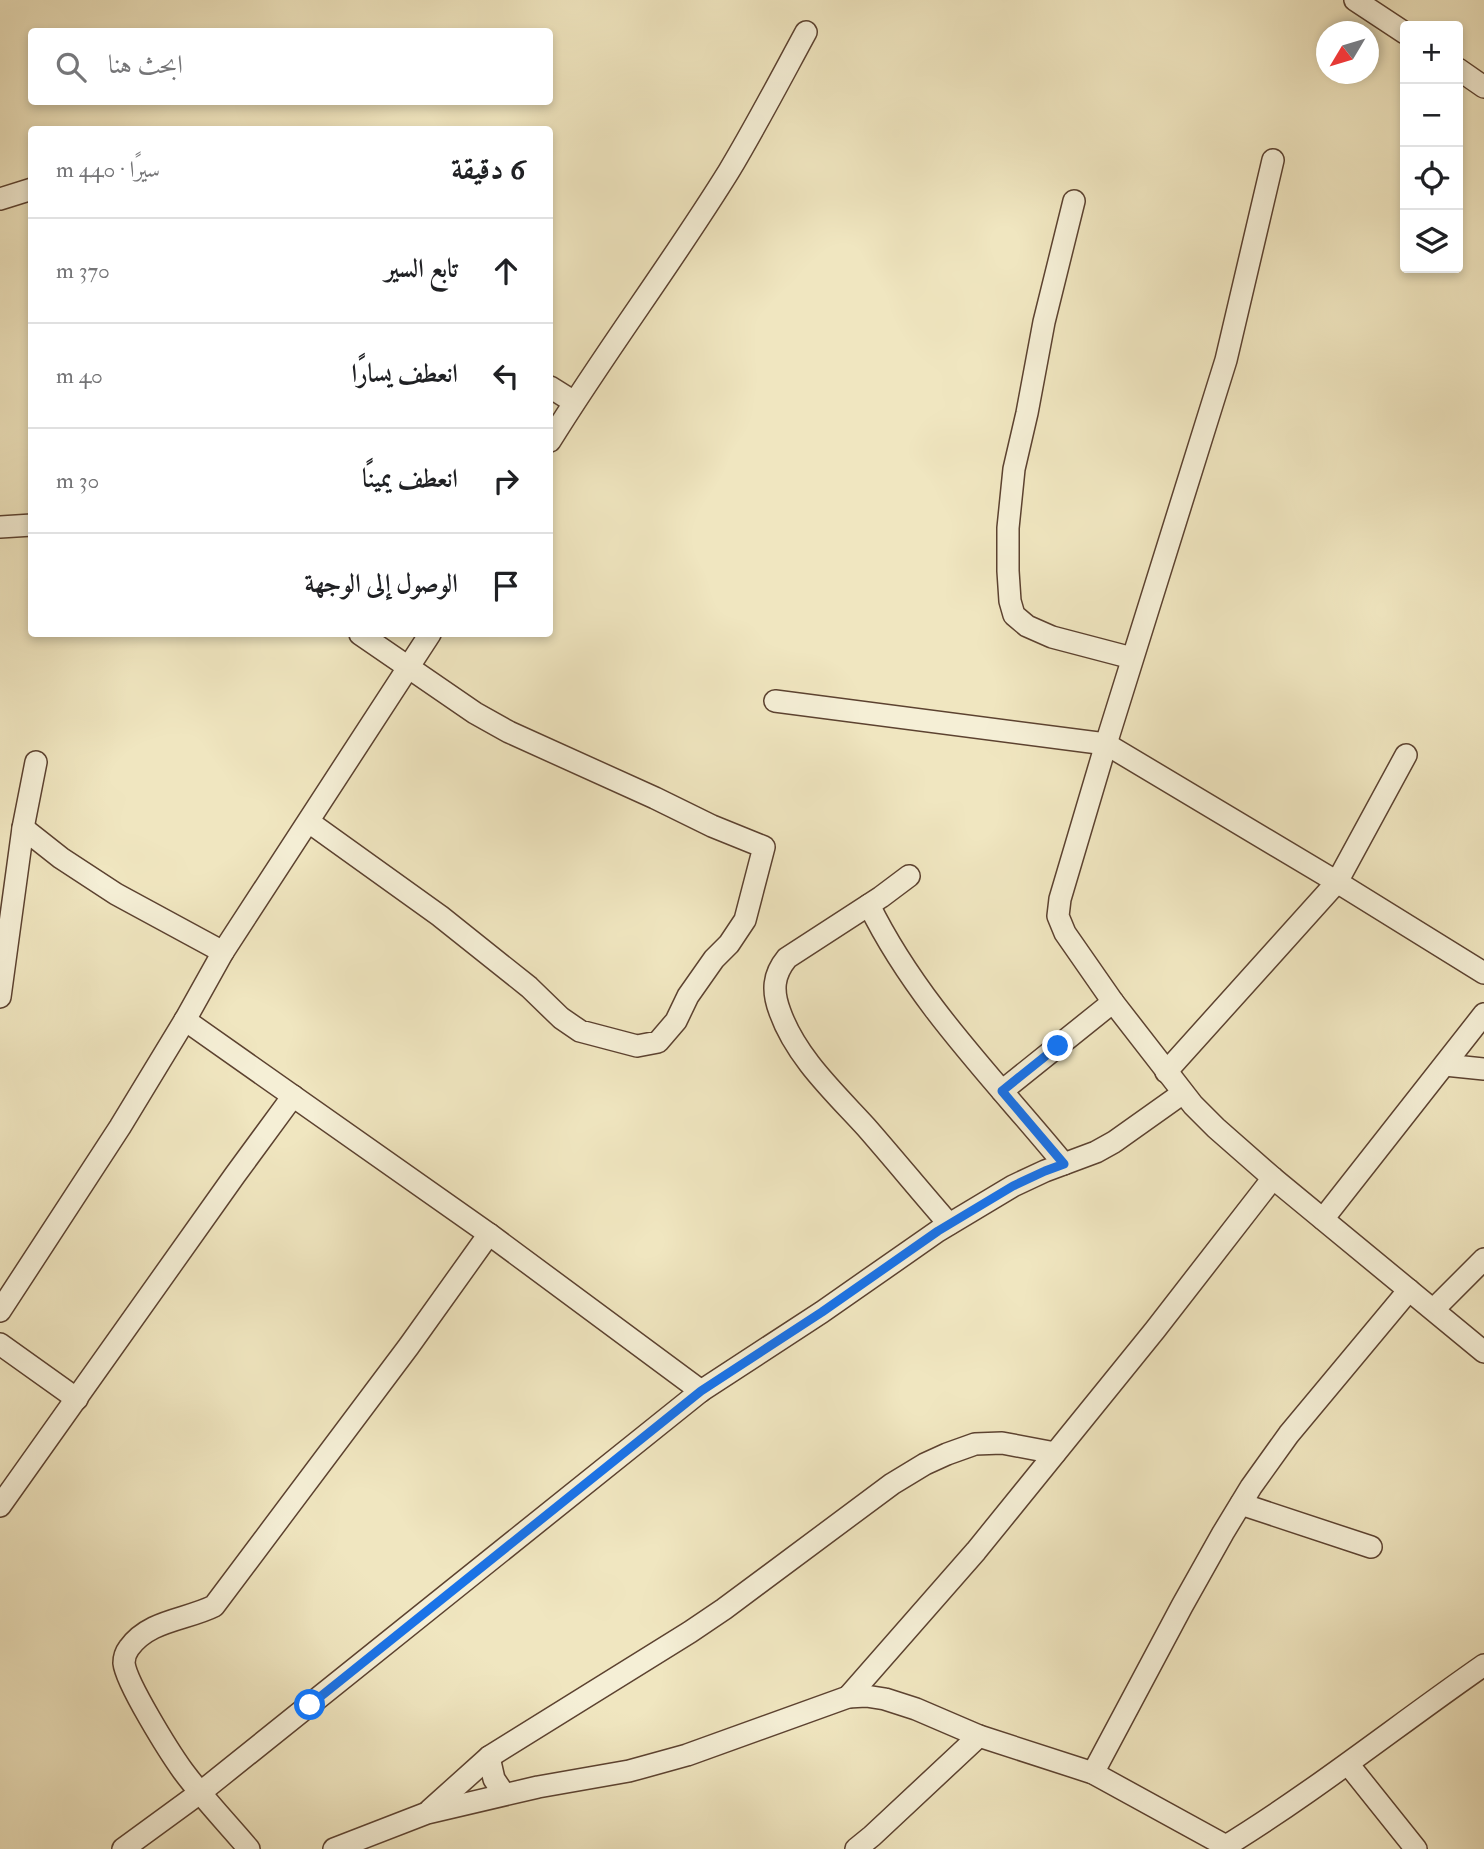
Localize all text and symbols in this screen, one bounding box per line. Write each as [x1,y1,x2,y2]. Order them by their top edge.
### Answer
north arrow [1316,21,1379,84]
map controls [1400,21,1463,273]
button: + [1400,21,1463,84]
search box [28,28,553,105]
icon: search [52,48,90,86]
text: ابحث هنا [108,49,183,81]
button: − [1400,84,1463,147]
button: locate [1400,147,1463,210]
text: 6 دقيقة [451,151,525,188]
text: سيرًا · 440 m [56,155,160,184]
button: layers [1400,210,1463,273]
icon: ahead [487,252,525,290]
text: تابع السير [385,253,458,285]
text: 370 m [56,256,110,285]
icon: left [487,357,525,395]
text: انعطف يسارًا [352,358,458,390]
text: 40 m [56,361,103,390]
icon: right [487,462,525,500]
text: انعطف يمينًا [362,463,458,495]
text: 30 m [56,466,99,495]
icon: arrive [487,567,525,605]
text: الوصول إلى الوجهة [305,568,458,600]
route end [1042,1030,1073,1061]
route start [294,1689,325,1720]

